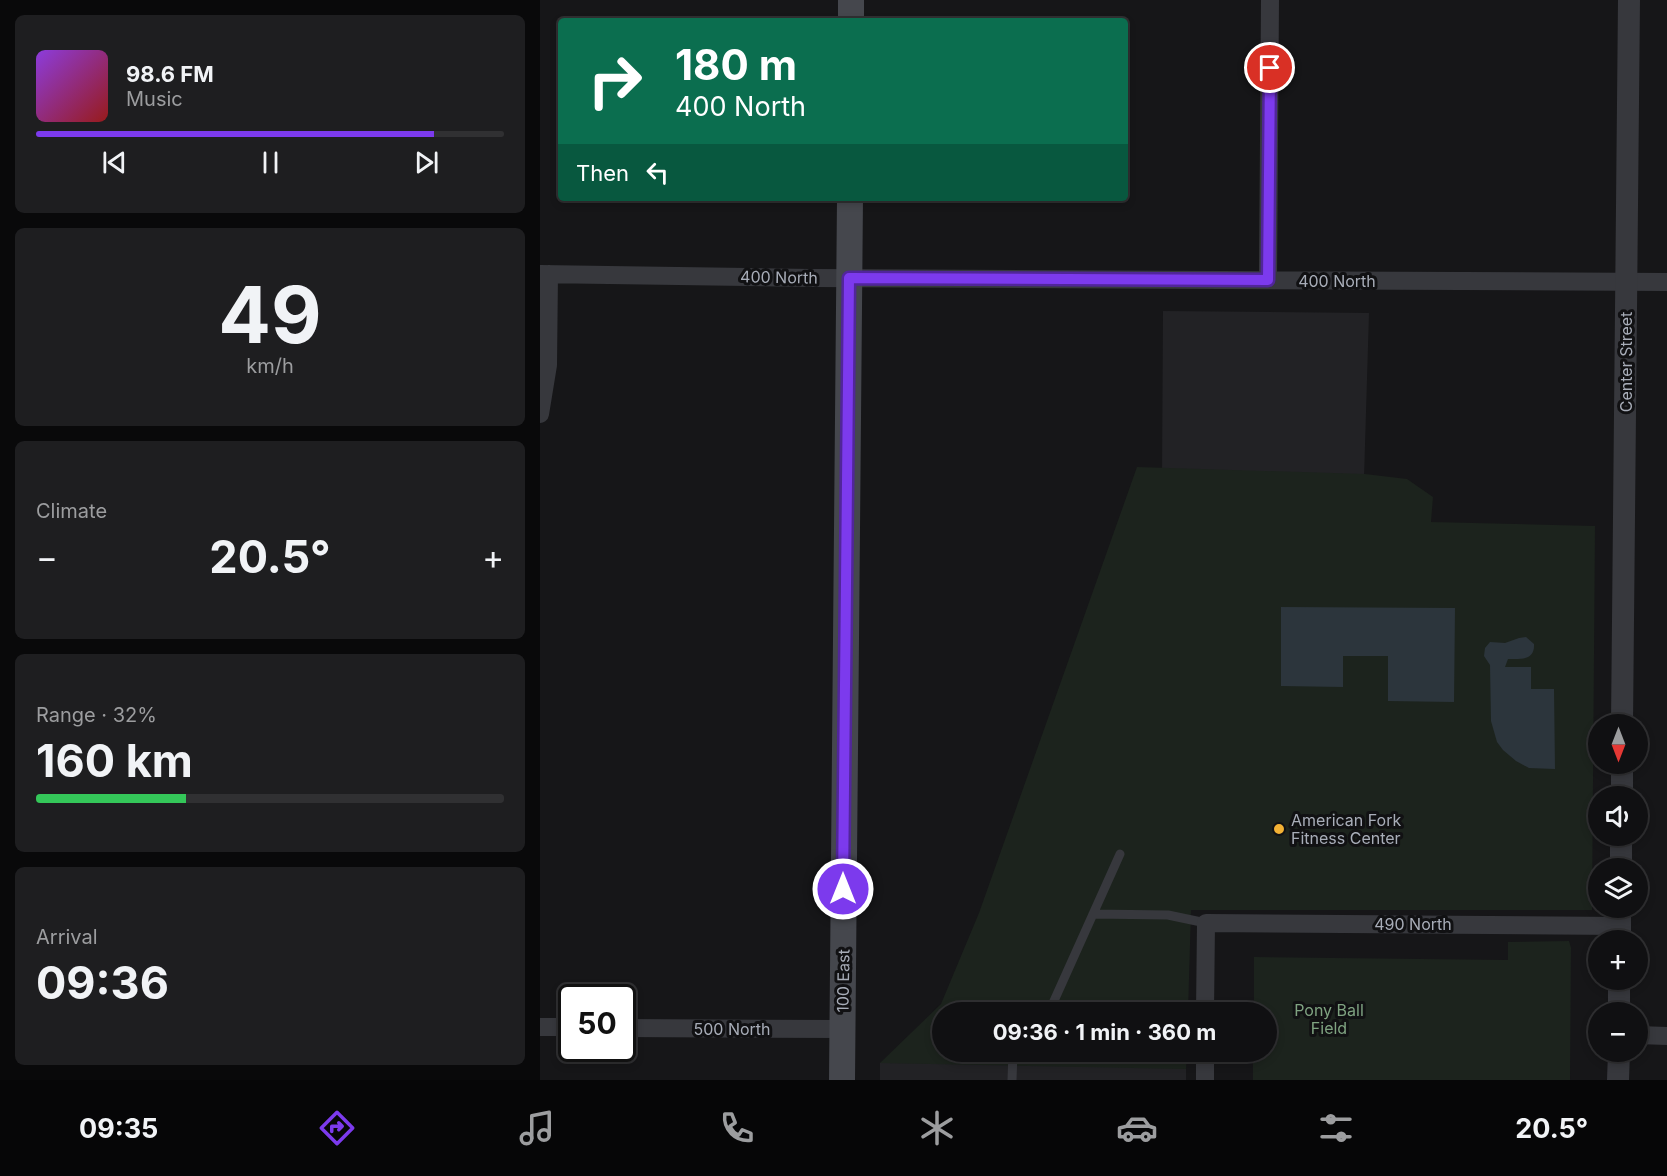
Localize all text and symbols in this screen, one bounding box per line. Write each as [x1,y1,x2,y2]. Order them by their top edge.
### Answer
text: 180 m [675,39,797,90]
icon: right [576,42,654,120]
pin [1244,42,1295,93]
icon: arrive [1253,51,1286,84]
text: 98.6 FM [126,61,214,87]
text: Music [126,87,183,111]
text: 400 North [675,90,806,123]
icon: previous [98,146,131,179]
icon: pause [254,146,287,179]
icon: next [410,146,443,179]
icon: left [641,156,674,189]
text: Then [576,160,629,186]
street label: 400 North [740,266,818,288]
text: 49 [218,267,322,362]
street label: 400 North [1298,271,1376,291]
street label: Center Street [1616,312,1636,412]
text: km/h [246,354,294,378]
text: Climate [36,499,107,523]
text: 20.5° [209,529,331,584]
text: − [36,537,58,577]
text: + [482,537,504,577]
text: Range · 32% [36,703,157,727]
north arrow [1588,714,1648,774]
map controls [1588,714,1648,1062]
text: 160 km [36,733,193,788]
button: sound [1588,786,1648,846]
place label: American Fork Fitness Center [1291,810,1401,848]
marker: American Fork Fitness Center [1272,822,1286,836]
position arrow [811,857,875,921]
button: layers [1588,858,1648,918]
street label: 490 North [1374,914,1452,934]
text: Arrival [36,925,98,949]
button: + [1588,930,1648,990]
street label: 100 East [832,949,854,1013]
text: 09:36 [36,955,169,1010]
speed limit sign: 50 [558,984,636,1062]
park label: Pony Ball Field [1294,1000,1364,1038]
button: − [1588,1002,1648,1062]
street label: 500 North [693,1019,771,1039]
text: 09:36 · 1 min · 360 m [993,1019,1216,1045]
icon: directions [316,1107,358,1149]
icon: music [516,1107,558,1149]
icon: phone [716,1107,758,1149]
icon: climate [916,1107,958,1149]
icon: car [1116,1107,1158,1149]
icon: filters [1315,1107,1357,1149]
text: 09:35 [79,1112,158,1145]
text: 20.5° [1515,1112,1588,1145]

